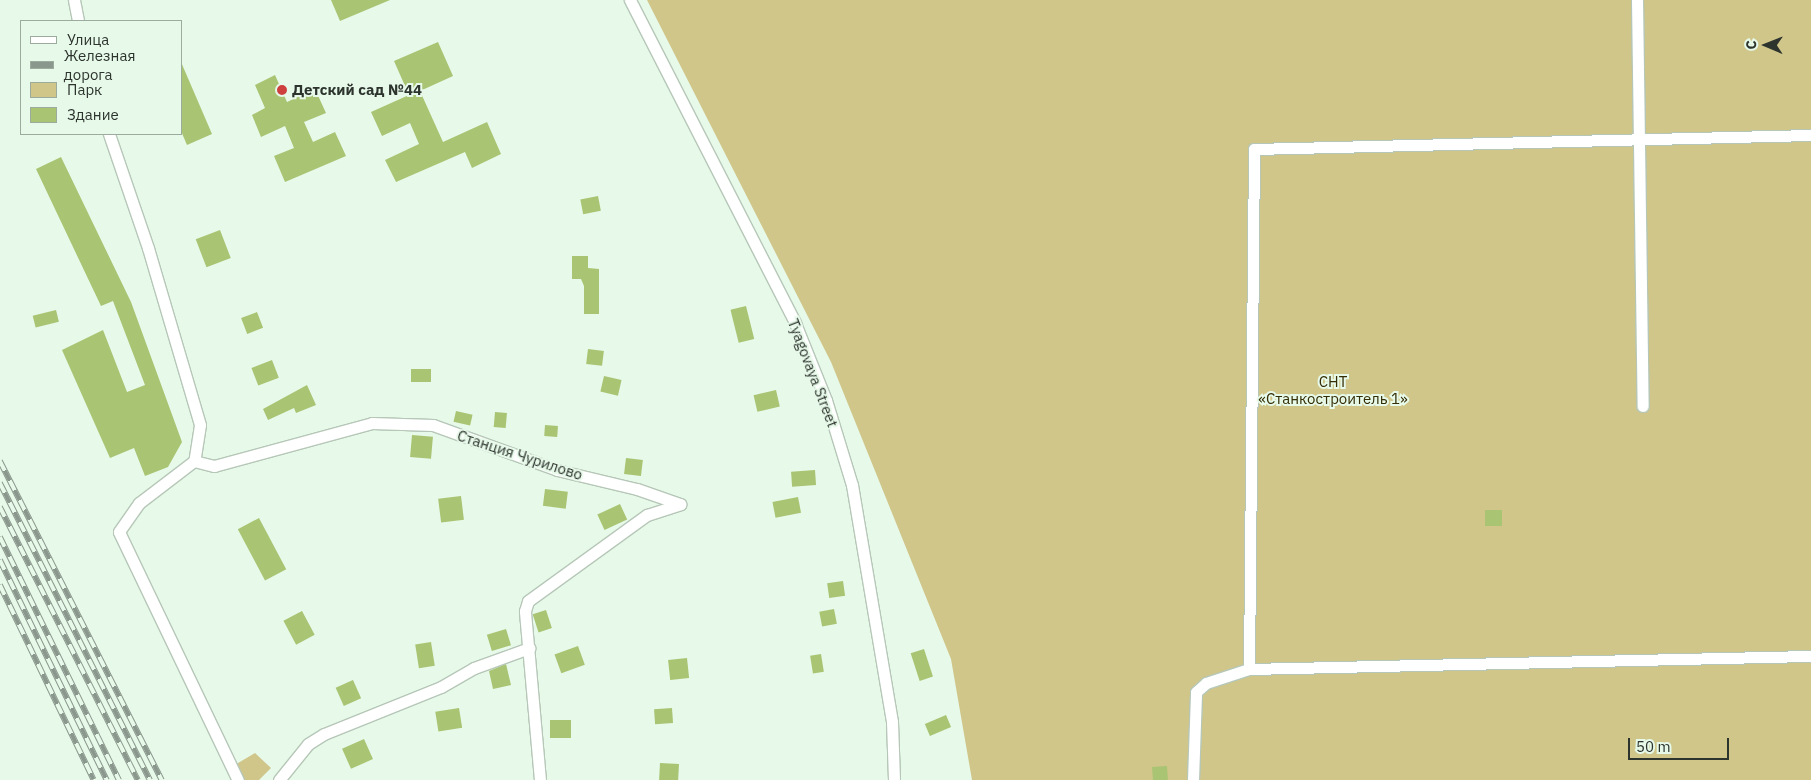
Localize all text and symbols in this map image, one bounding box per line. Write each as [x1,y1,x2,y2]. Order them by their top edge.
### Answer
legend [20,20,182,135]
north arrow [1741,20,1791,70]
text: Улица [67,30,109,49]
text: С [1742,40,1760,49]
text: Железная дорога [64,46,135,84]
text: Парк [67,80,102,99]
place label: Детский сад №44 [292,81,422,99]
marker: Детский сад №44 [276,84,288,96]
text: Здание [67,105,119,124]
street label: Tyagovaya Street [784,316,842,430]
park label: СНТ «Станкостроитель 1» [1258,372,1408,407]
street label: Станция Чурилово [455,426,585,484]
scale bar [1631,728,1732,760]
text: 50 m [1636,737,1671,756]

